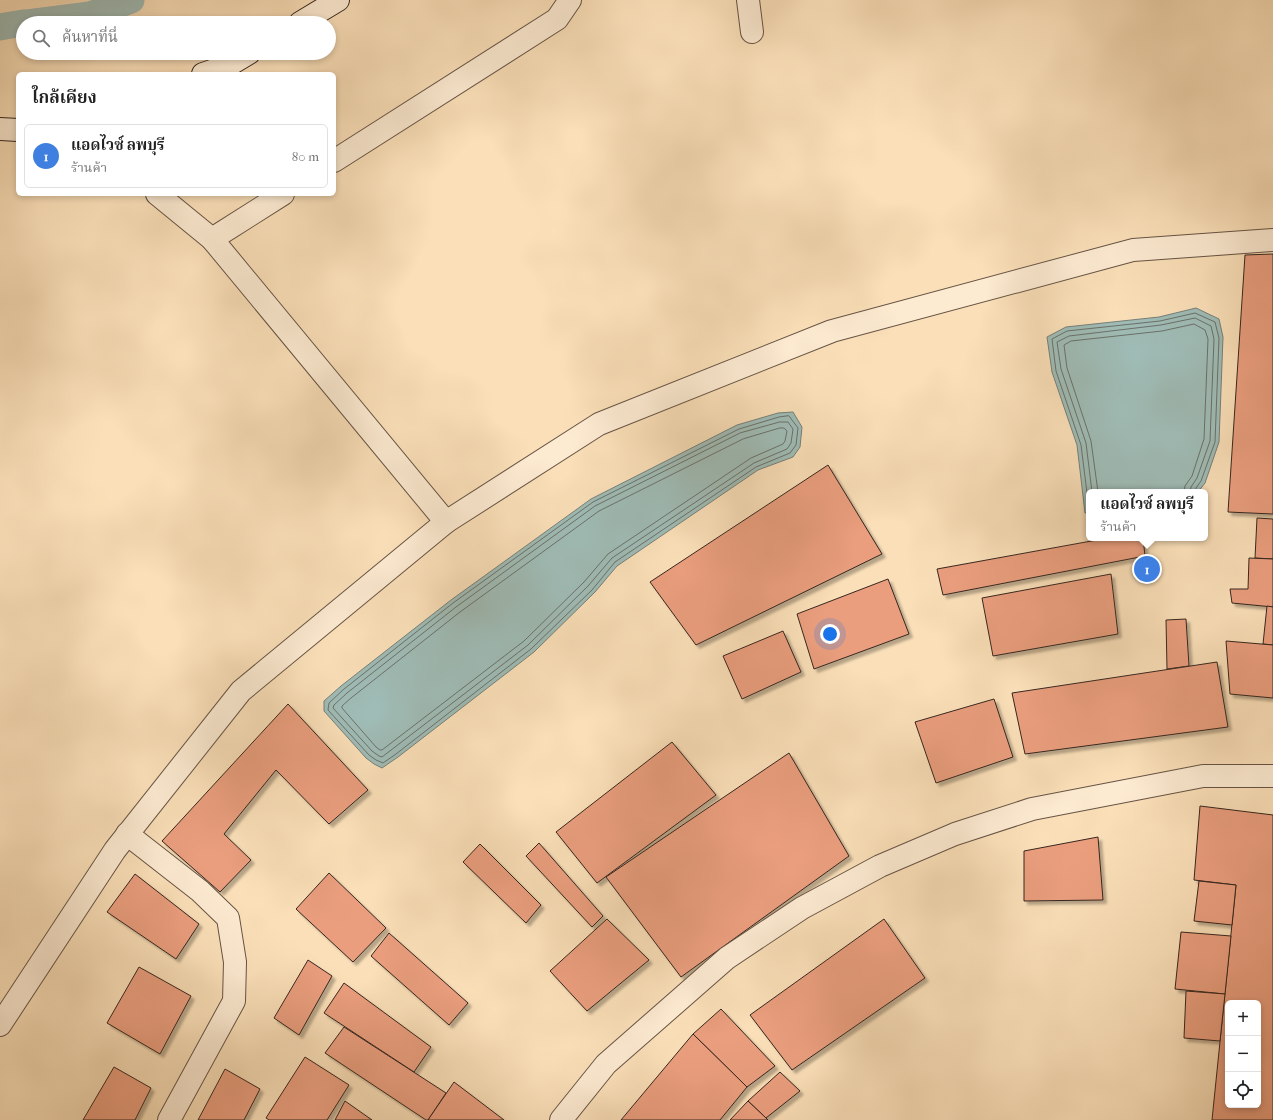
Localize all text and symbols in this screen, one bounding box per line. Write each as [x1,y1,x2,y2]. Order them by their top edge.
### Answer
search box [16,16,336,60]
icon: search [30,27,52,49]
text: ค้นหาที่นี่ [62,28,118,46]
text: ใกล้เคียง [32,87,97,107]
text: แอดไวซ์ ลพบุรี [71,136,165,154]
text: 1 [44,149,48,164]
text: 80 m [292,149,319,164]
text: ร้านค้า [71,160,107,175]
popup [1086,489,1208,541]
text: แอดไวซ์ ลพบุรี [1100,495,1194,513]
text: ร้านค้า [1100,519,1136,534]
pin: 1 [1134,554,1160,584]
your location [820,624,840,644]
map controls [1225,1000,1261,1108]
button: + [1225,1000,1261,1036]
button: − [1225,1036,1261,1072]
button: locate [1225,1072,1261,1108]

